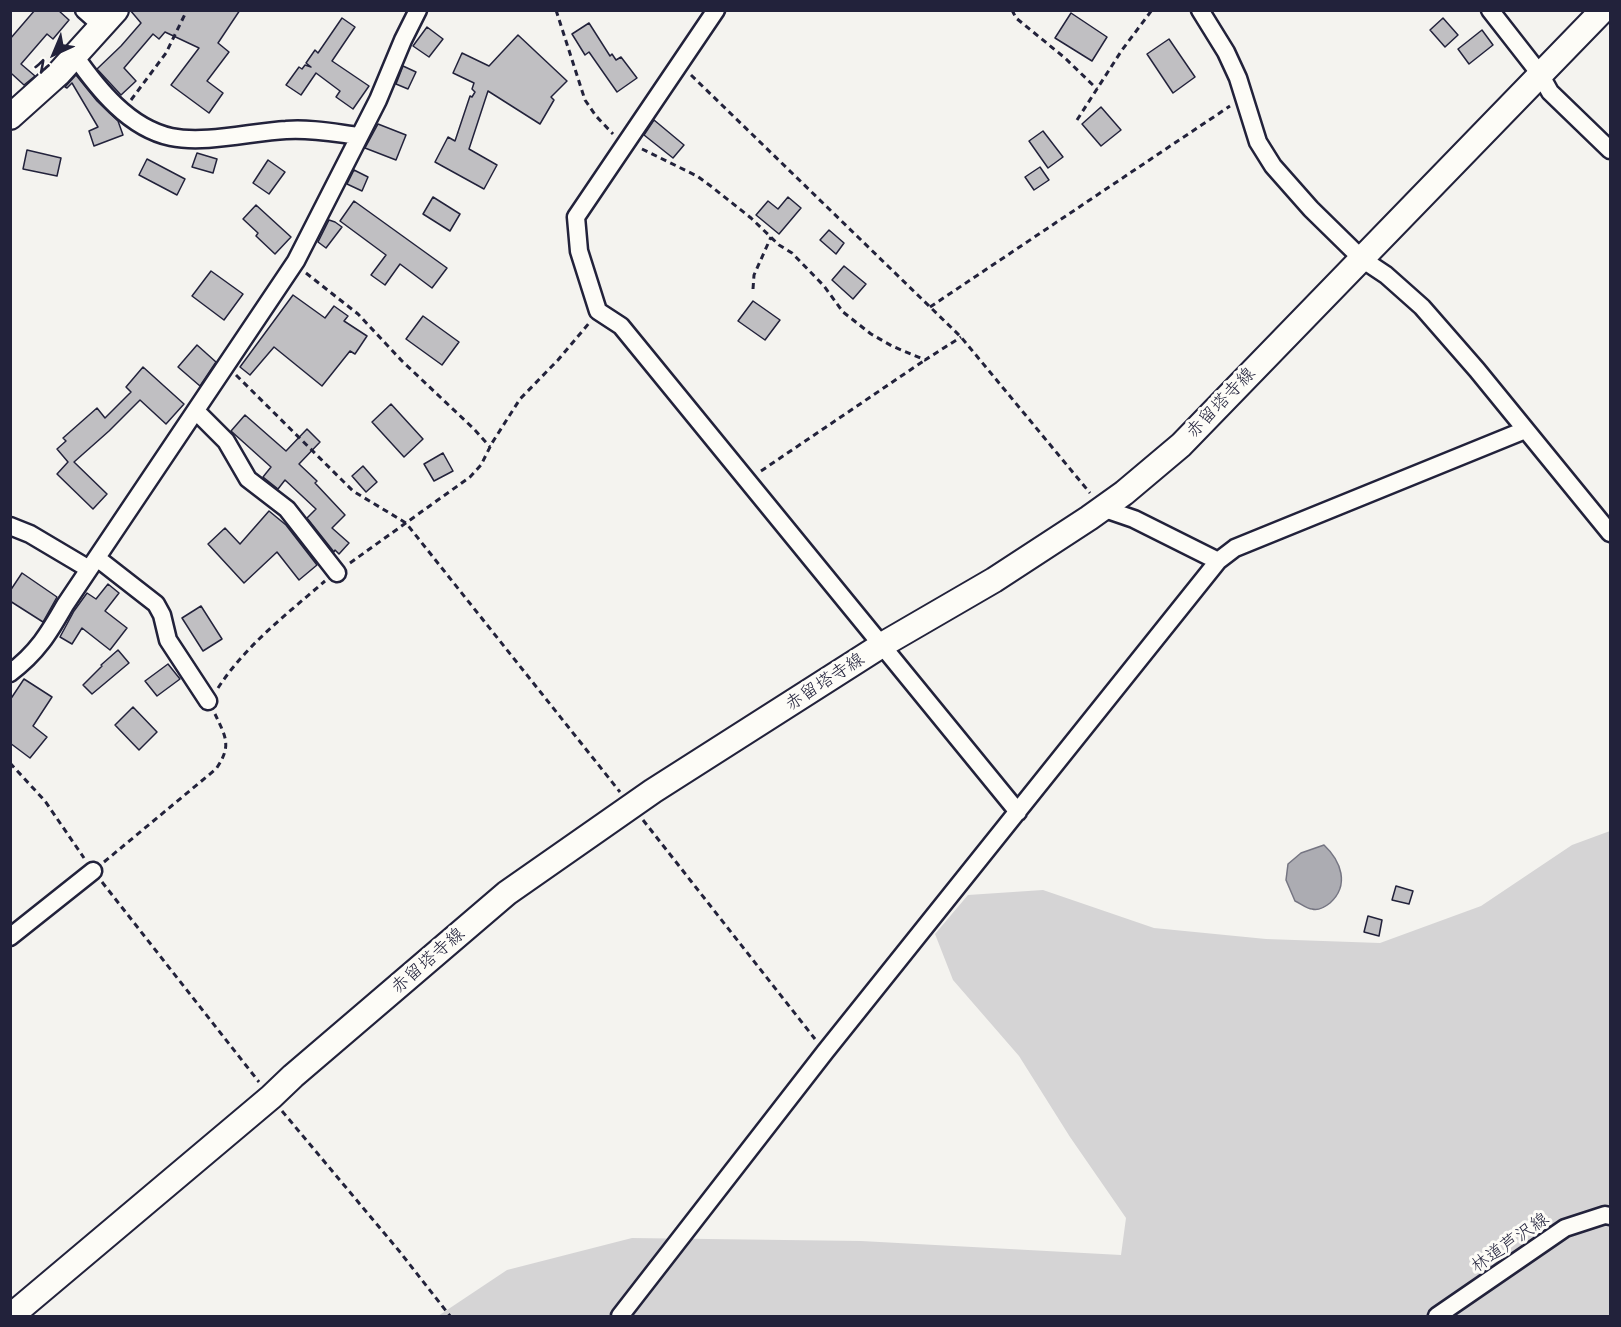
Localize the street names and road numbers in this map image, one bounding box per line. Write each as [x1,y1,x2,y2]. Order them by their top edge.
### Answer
street label: 赤留塔寺線 [1182,363,1260,443]
street label: 赤留塔寺線 [781,648,869,716]
street label: 赤留塔寺線 [387,923,469,999]
street label: 林道芦沢線 [1467,1208,1553,1278]

